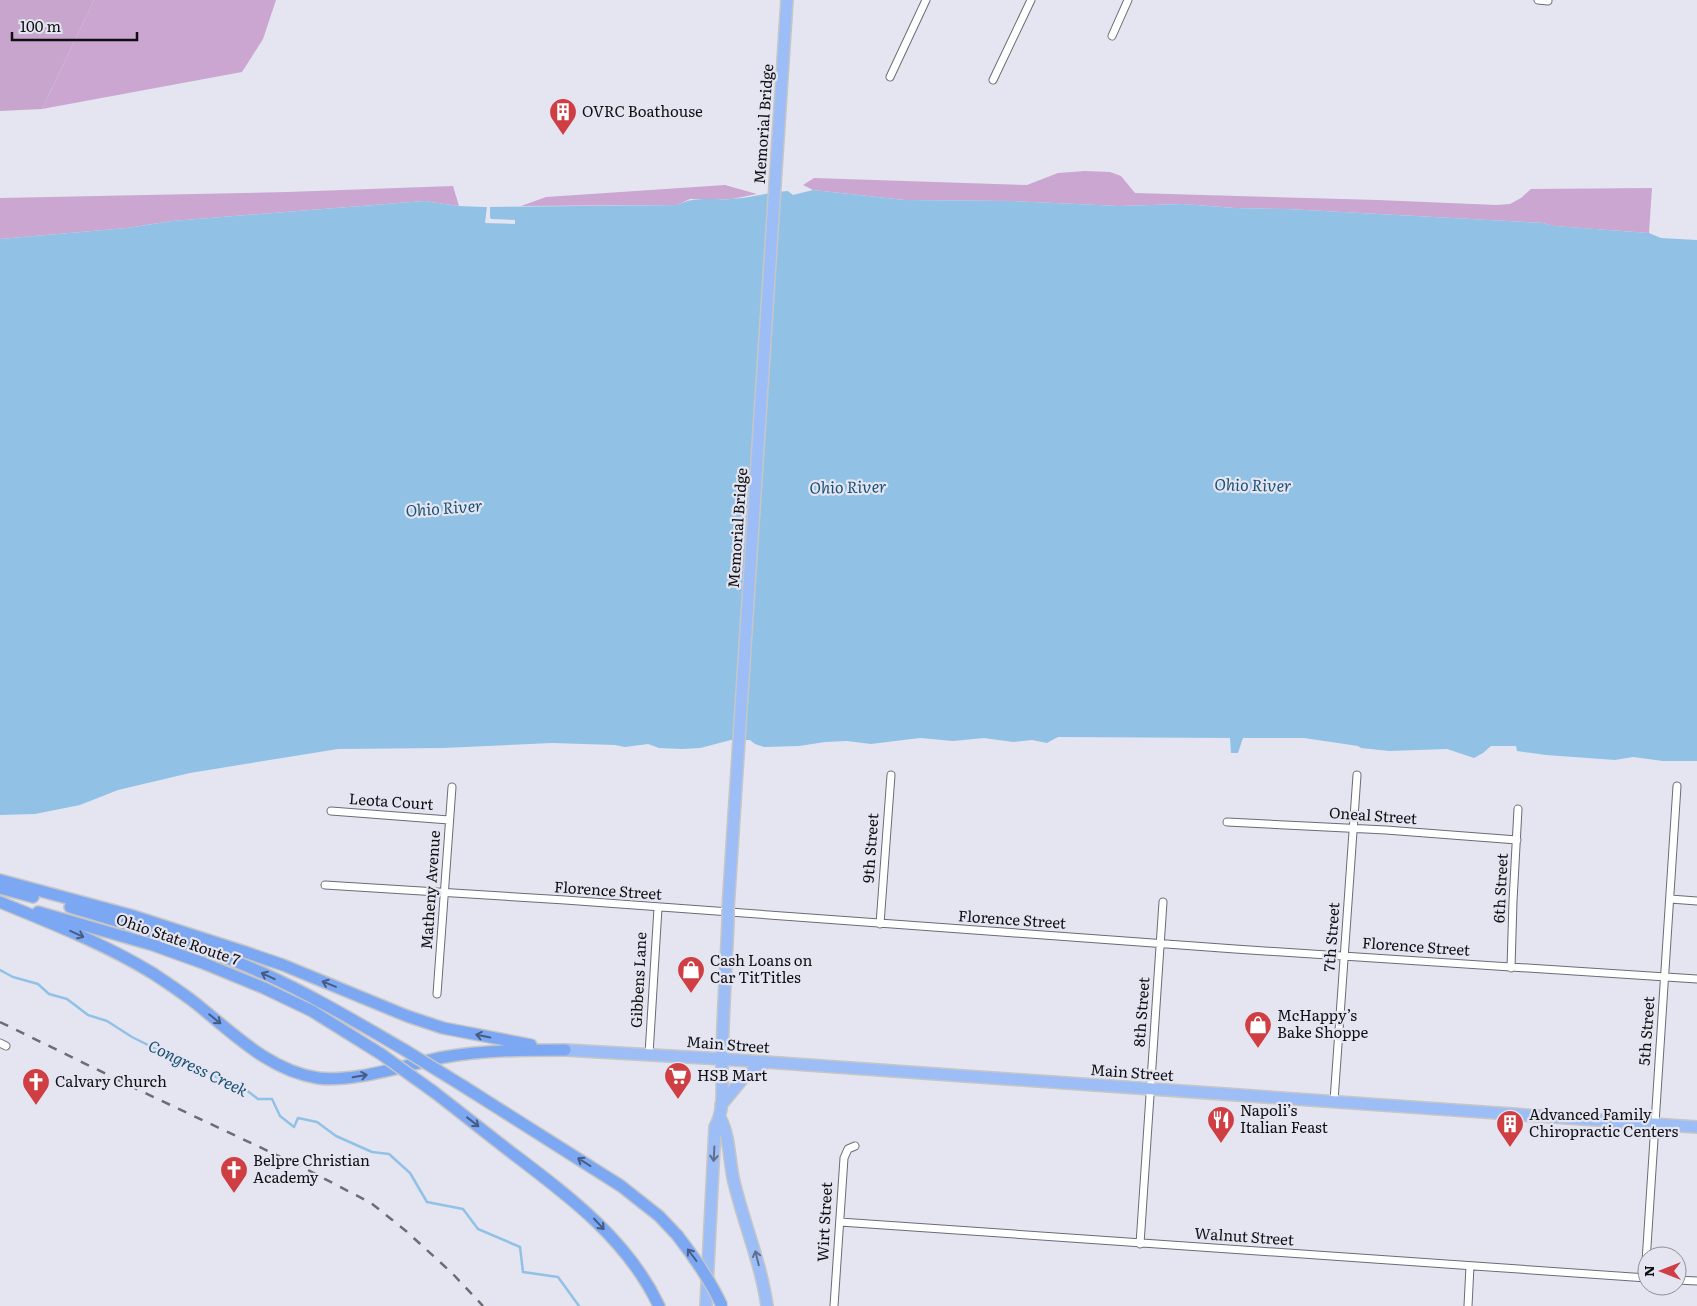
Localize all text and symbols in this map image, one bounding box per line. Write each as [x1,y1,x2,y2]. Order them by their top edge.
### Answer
scale bar [12,10,138,42]
text: 100 m [20,14,61,37]
street label: Memorial Bridge [747,63,778,185]
building icon: OVRC Boathouse [548,97,578,136]
place label: OVRC Boathouse [582,99,703,122]
street label: Memorial Bridge [721,467,752,589]
water label: Ohio River [1214,471,1292,497]
water label: Ohio River [809,473,887,499]
water label: Ohio River [405,492,483,522]
street label: Leota Court [348,786,434,815]
street label: Oneal Street [1328,800,1418,829]
street label: 9th Street [856,812,883,883]
street label: Matheny Avenue [414,829,445,950]
street label: 6th Street [1486,852,1513,923]
street label: Florence Street [553,874,663,905]
street label: 7th Street [1317,901,1344,972]
street label: Florence Street [957,903,1067,934]
street label: Ohio State Route 7 [113,907,244,971]
one-way arrow [69,930,84,940]
street label: Florence Street [1361,930,1471,961]
street label: Gibbens Lane [624,931,652,1028]
place label: Cash Loans on Car TitTitles [710,948,812,988]
shop icon: Cash Loans on Car TitTitles [676,955,706,994]
one-way arrow [261,970,276,980]
street label: 8th Street [1127,976,1154,1048]
one-way arrow [322,978,337,988]
street label: 5th Street [1632,995,1659,1066]
place label: McHappy’s Bake Shoppe [1277,1003,1369,1043]
shop icon: McHappy’s Bake Shoppe [1243,1010,1273,1049]
one-way arrow [208,1014,221,1025]
street label: Main Street [686,1029,771,1058]
one-way arrow [475,1031,491,1040]
water label: Congress Creek [145,1033,252,1102]
street label: Main Street [1090,1057,1175,1086]
supermarket icon: HSB Mart [663,1061,693,1100]
place label: HSB Mart [697,1063,767,1086]
church icon: Calvary Church [21,1067,51,1106]
place label: Calvary Church [55,1069,167,1092]
one-way arrow [352,1070,368,1080]
place label: Napoli’s Italian Feast [1240,1098,1328,1138]
place label: Advanced Family Chiropractic Centers [1529,1102,1678,1142]
restaurant icon: Napoli’s Italian Feast [1206,1105,1236,1144]
building icon: Advanced Family Chiropractic Centers [1495,1109,1525,1148]
one-way arrow [466,1116,479,1127]
one-way arrow [709,1145,718,1161]
place label: Belpre Christian Academy [253,1148,370,1188]
church icon: Belpre Christian Academy [219,1155,249,1194]
one-way arrow [578,1157,592,1167]
street label: Wirt Street [810,1181,837,1263]
one-way arrow [593,1218,605,1230]
street label: Walnut Street [1194,1221,1295,1250]
north arrow [1637,1246,1687,1296]
one-way arrow [687,1248,697,1262]
one-way arrow [752,1251,761,1267]
text: N [1638,1265,1658,1277]

